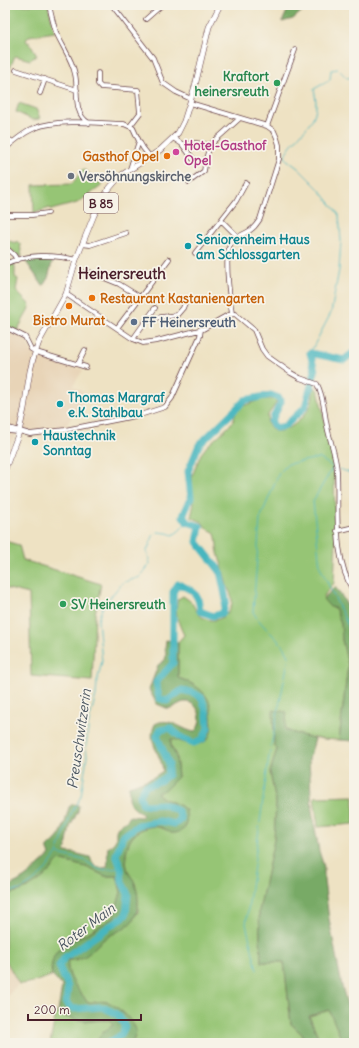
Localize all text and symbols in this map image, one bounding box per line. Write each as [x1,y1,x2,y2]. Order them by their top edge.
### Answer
place label: Kraftort heinersreuth [194,68,270,100]
marker: Kraftort heinersreuth [272,78,282,88]
place label: Hotel-Gasthof Opel [184,137,267,169]
marker: Hotel-Gasthof Opel [171,147,181,157]
place label: Gasthof Opel [82,148,159,165]
marker: Gasthof Opel [162,151,172,161]
place label: Versöhnungskirche [79,168,191,185]
marker: Versöhnungskirche [66,171,76,181]
road number: B 85 [84,193,118,213]
place label: Seniorenheim Haus am Schlossgarten [196,231,310,263]
marker: Seniorenheim Haus am Schlossgarten [183,241,193,251]
district label: Heinersreuth [78,264,166,283]
place label: Restaurant Kastaniengarten [100,290,265,307]
marker: Restaurant Kastaniengarten [87,293,97,303]
marker: Bistro Murat [64,301,74,311]
place label: Bistro Murat [33,312,106,329]
place label: FF Heinersreuth [142,314,237,331]
marker: FF Heinersreuth [129,317,139,327]
place label: Thomas Margraf e.K. Stahlbau [68,389,165,421]
marker: Thomas Margraf e.K. Stahlbau [55,399,65,409]
place label: Haustechnik Sonntag [43,427,116,459]
marker: Haustechnik Sonntag [30,437,40,447]
place label: SV Heinersreuth [71,596,166,613]
marker: SV Heinersreuth [58,599,68,609]
water label: Preuschwitzerin [63,687,95,790]
water label: Roter Main [53,899,119,955]
scale bar [28,996,141,1022]
text: 200 m [34,1002,70,1017]

